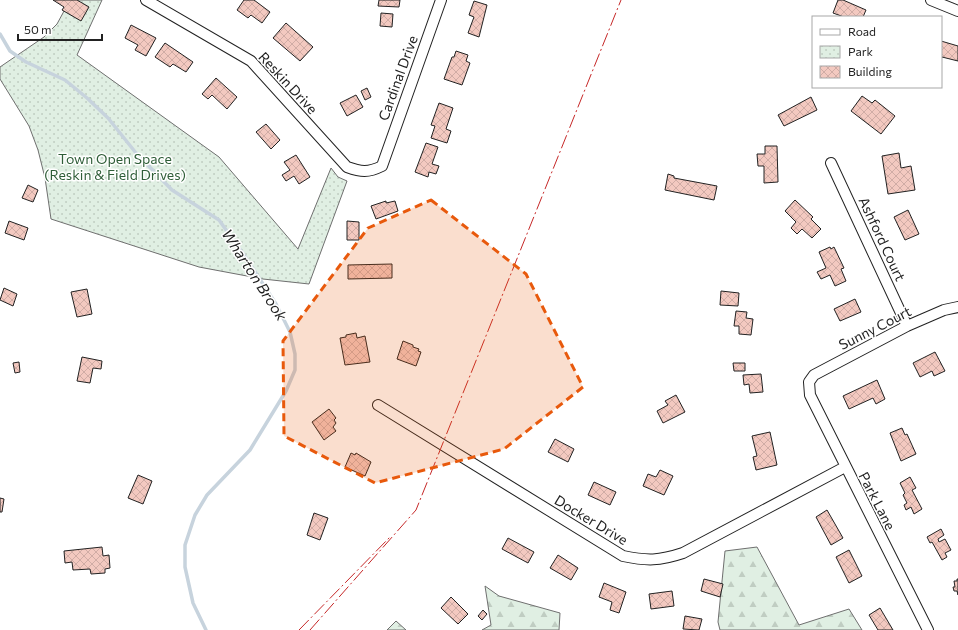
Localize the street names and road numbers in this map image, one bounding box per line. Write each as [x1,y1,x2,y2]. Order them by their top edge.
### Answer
street label: Cardinal Drive [374,33,421,123]
street label: Reskin Drive [255,48,321,117]
street label: Ashford Court [856,194,909,284]
street label: Sunny Court [836,302,914,353]
street label: Park Lane [856,469,899,533]
street label: Docker Drive [552,491,631,548]

